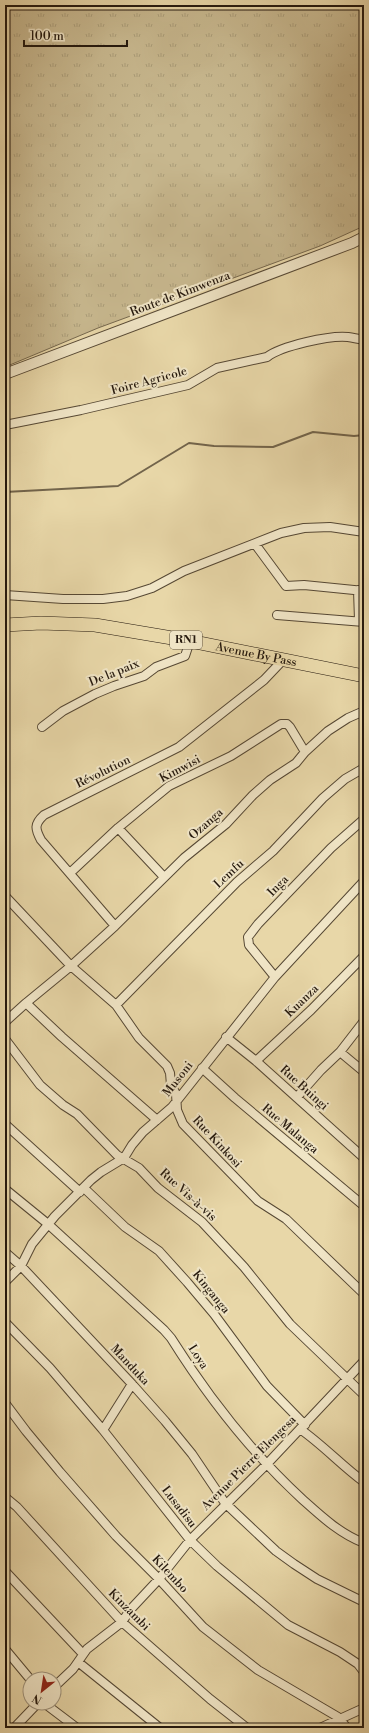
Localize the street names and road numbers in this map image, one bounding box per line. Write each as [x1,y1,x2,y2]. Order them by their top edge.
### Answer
street label: Route de Kimwenza [128,268,233,320]
street label: Foire Agricole [109,364,189,398]
road number: RN1 [170,631,202,649]
street label: Avenue By Pass [213,639,298,670]
street label: De la paix [87,656,142,690]
street label: Révolution [73,752,133,792]
street label: Kimwisi [157,752,203,786]
street label: Ozanga [186,804,227,843]
street label: Lemfu [211,856,247,892]
street label: Inga [264,871,292,900]
street label: Kuanza [282,981,323,1021]
street label: Musoni [160,1058,196,1100]
street label: Rue Buingi [277,1062,331,1114]
street label: Rue Malanga [259,1101,322,1158]
street label: Rue Kinkosi [189,1113,245,1171]
street label: Rue Vis-à-vis [156,1165,220,1225]
street label: Kinganga [189,1267,234,1317]
street label: Manduka [107,1342,153,1389]
street label: Loya [185,1342,212,1373]
street label: Avenue Pierre Elengesa [198,1412,300,1514]
street label: Lusadisu [158,1483,200,1531]
street label: Kilembo [149,1552,191,1596]
street label: Kinzambi [105,1586,153,1634]

